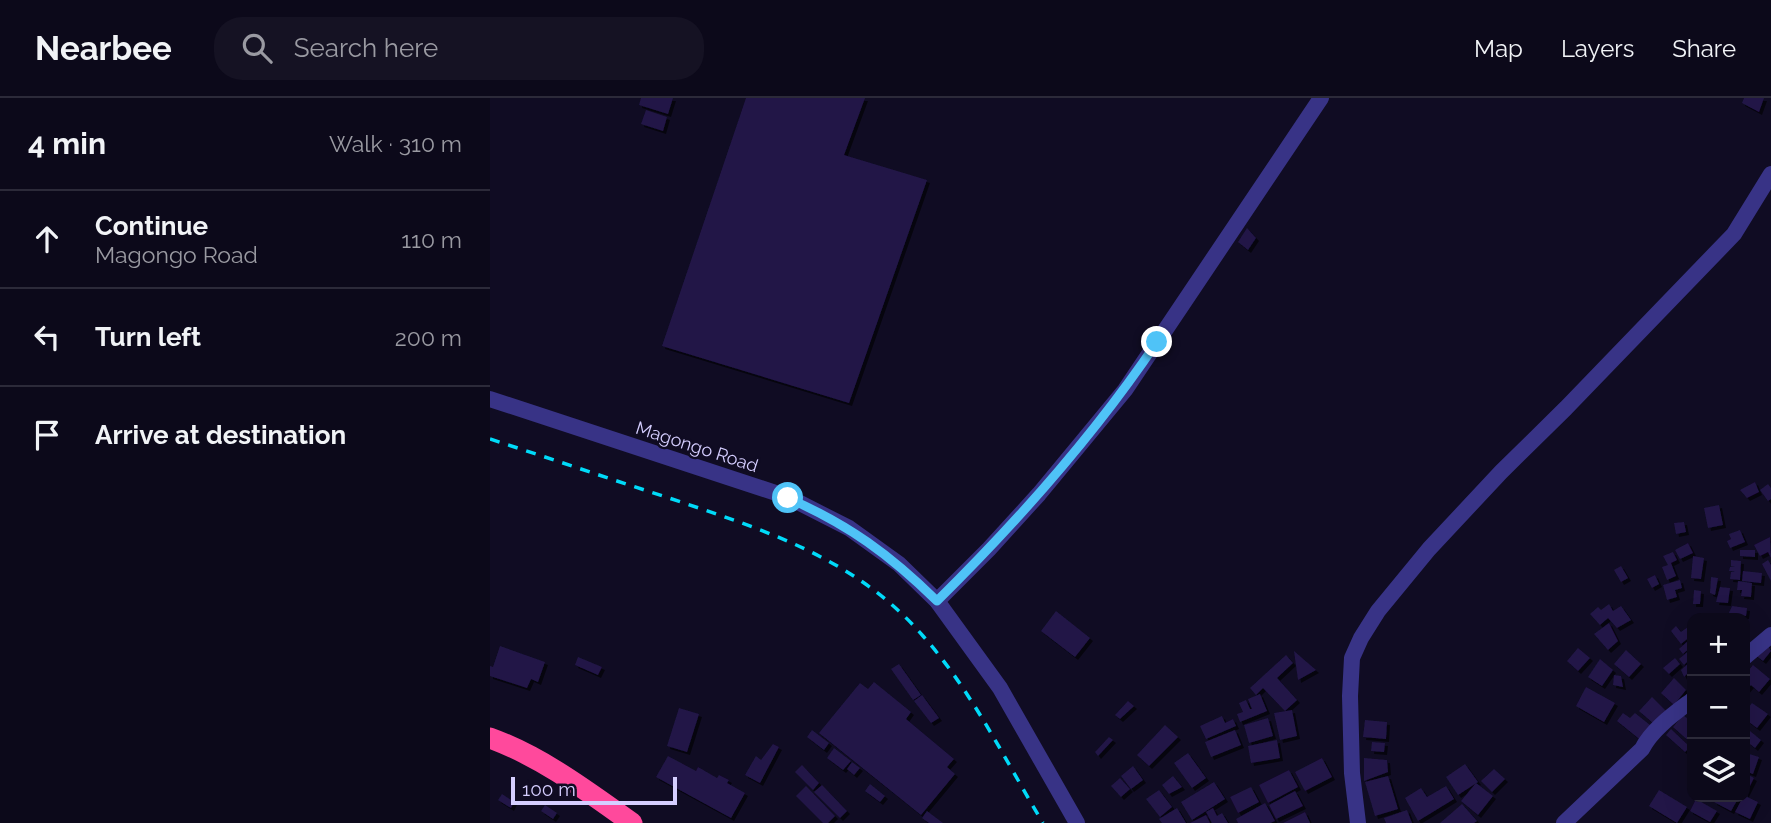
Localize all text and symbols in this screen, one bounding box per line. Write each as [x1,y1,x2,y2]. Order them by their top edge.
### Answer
search box [214,17,704,80]
text: Nearbee [35,29,172,68]
icon: search [238,29,276,67]
text: Search here [294,33,438,63]
text: Map [1474,34,1523,63]
text: Layers [1561,34,1634,63]
text: Share [1672,34,1736,63]
text: 4 min [28,126,106,161]
text: Walk · 310 m [329,130,462,157]
text: Continue [95,211,208,241]
icon: ahead [28,220,66,258]
text: 110 m [401,226,462,253]
text: Magongo Road [95,241,258,268]
icon: left [28,318,66,356]
text: Turn left [95,322,201,352]
text: 200 m [395,324,462,351]
route end [1141,326,1172,357]
icon: arrive [28,416,66,454]
street label: Magongo Road [633,417,761,476]
text: Arrive at destination [95,420,346,450]
route start [772,482,803,513]
map controls [1687,613,1750,802]
button: + [1687,613,1750,676]
button: − [1687,676,1750,739]
button: layers [1687,739,1750,802]
scale bar [511,774,677,806]
text: 100 m [522,778,576,800]

